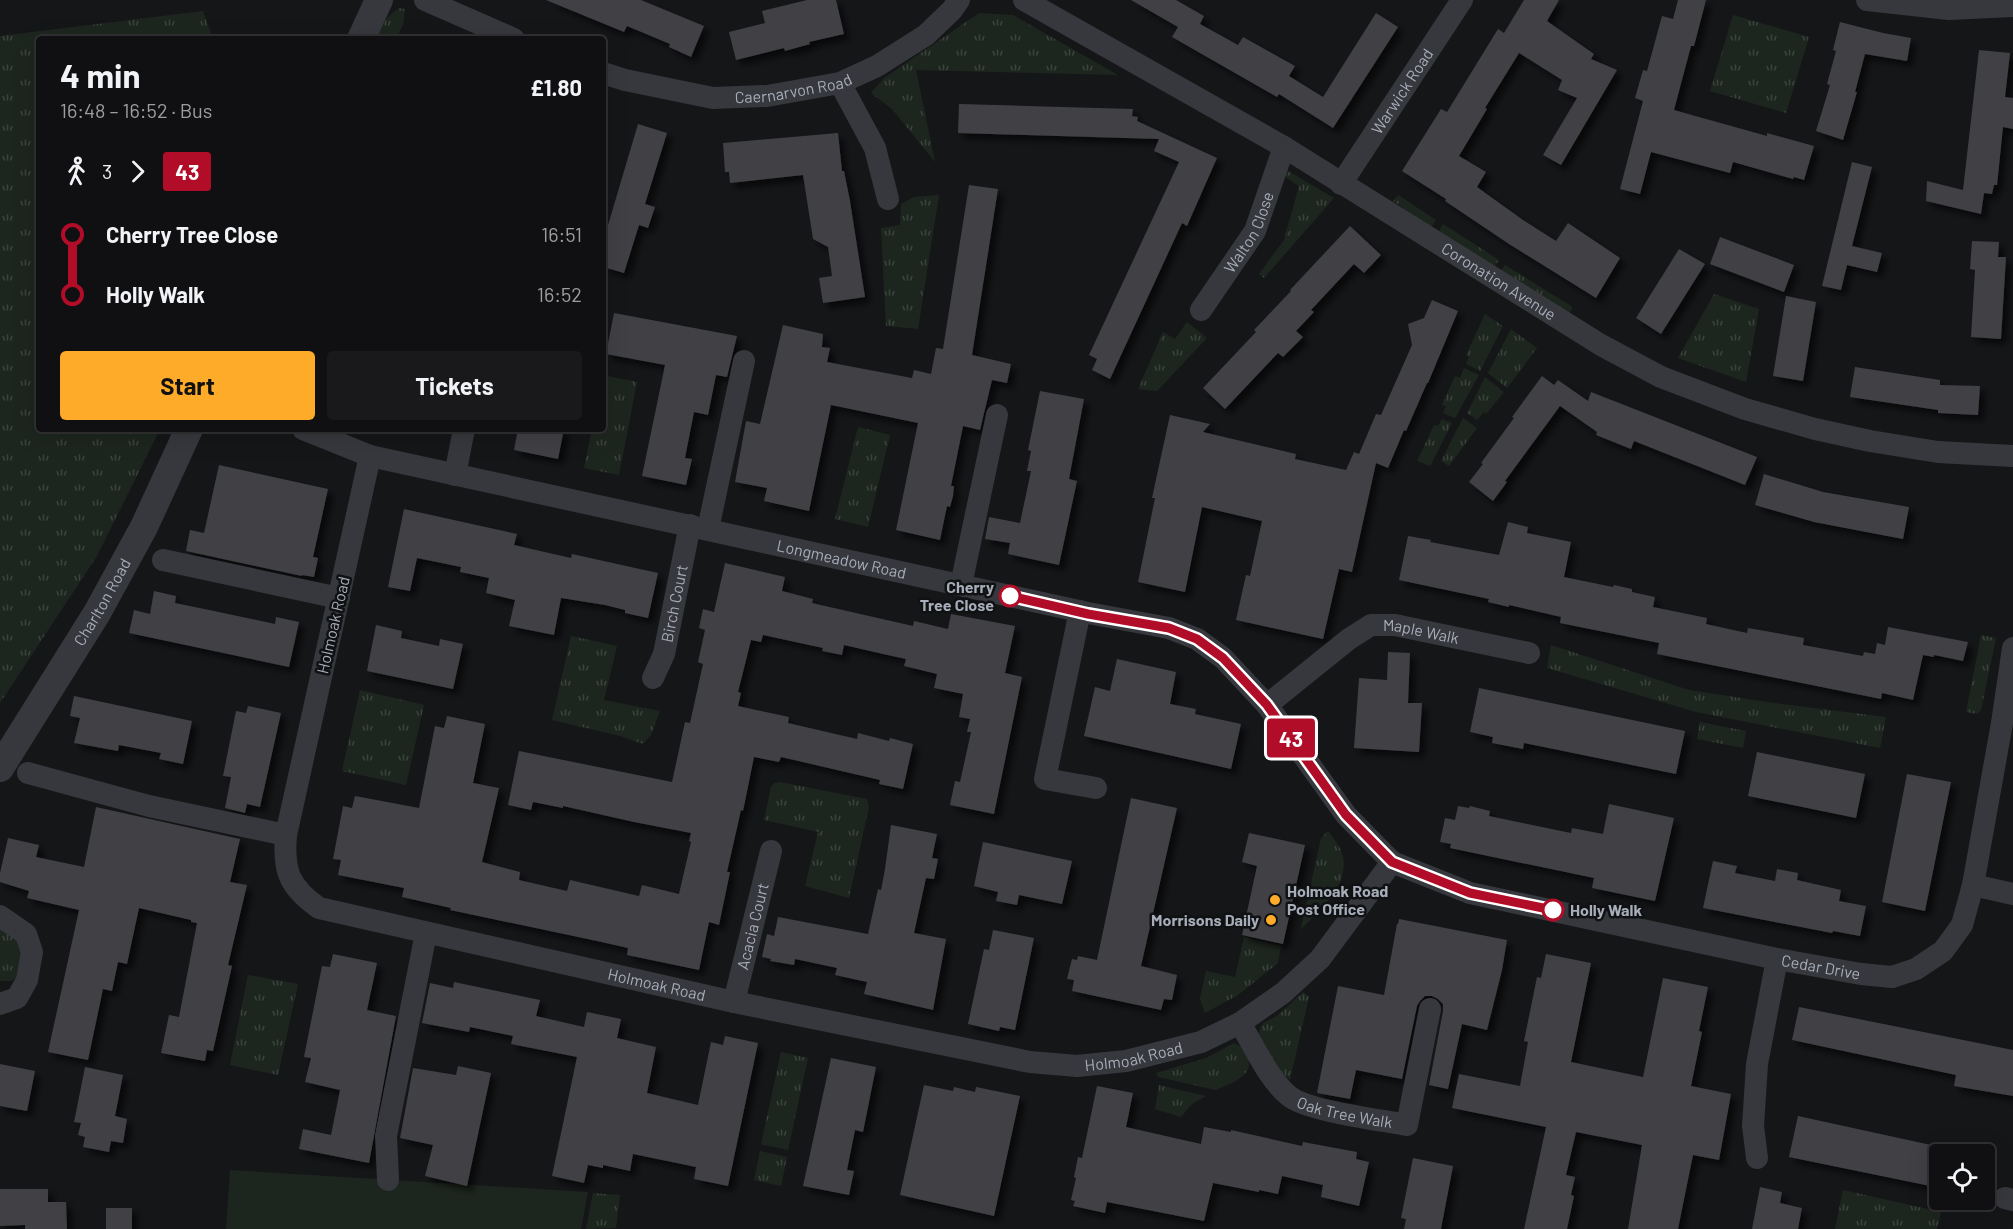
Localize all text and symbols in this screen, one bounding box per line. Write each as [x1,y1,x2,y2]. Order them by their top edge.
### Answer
street label: Warwick Road [1367,45,1437,137]
text: 4 min [60,55,141,95]
street label: Caernarvon Road [734,69,855,106]
text: £1.80 [530,74,582,100]
text: 16:48 – 16:52 · Bus [60,98,212,122]
icon: walk [60,155,93,188]
icon: forward [121,155,154,188]
text: 3 [102,159,112,183]
text: 43 [175,159,199,184]
street label: Walton Close [1219,189,1277,276]
text: Cherry Tree Close [106,221,278,247]
text: 16:51 [541,222,582,246]
street label: Coronation Avenue [1439,238,1560,324]
text: Holly Walk [106,281,205,307]
text: 16:52 [537,282,582,306]
button: Start [60,351,315,420]
button: Tickets [327,351,582,420]
street label: Longmeadow Road [775,535,908,582]
street label: Charlton Road [69,555,134,649]
street label: Birch Court [657,563,691,644]
street label: Holmoak Road [312,574,353,675]
place label: Cherry Tree Close [920,577,994,614]
marker: Cherry Tree Close [999,585,1021,607]
street label: Maple Walk [1383,615,1461,647]
line badge: 43 [1264,718,1318,758]
text: 43 [1279,726,1303,751]
street label: Acacia Court [732,881,772,971]
place label: Holmoak Road Post Office [1287,881,1388,918]
marker: Holmoak Road Post Office [1268,893,1282,907]
marker: Holly Walk [1542,899,1564,921]
place label: Holly Walk [1570,900,1642,919]
place label: Morrisons Daily [1151,910,1259,929]
marker: Morrisons Daily [1264,913,1278,927]
street label: Cedar Drive [1780,950,1862,983]
street label: Holmoak Road [606,964,707,1004]
street label: Holmoak Road [1084,1037,1185,1074]
street label: Oak Tree Walk [1294,1092,1394,1131]
map controls [1929,1144,1995,1210]
button: locate [1929,1144,1995,1210]

